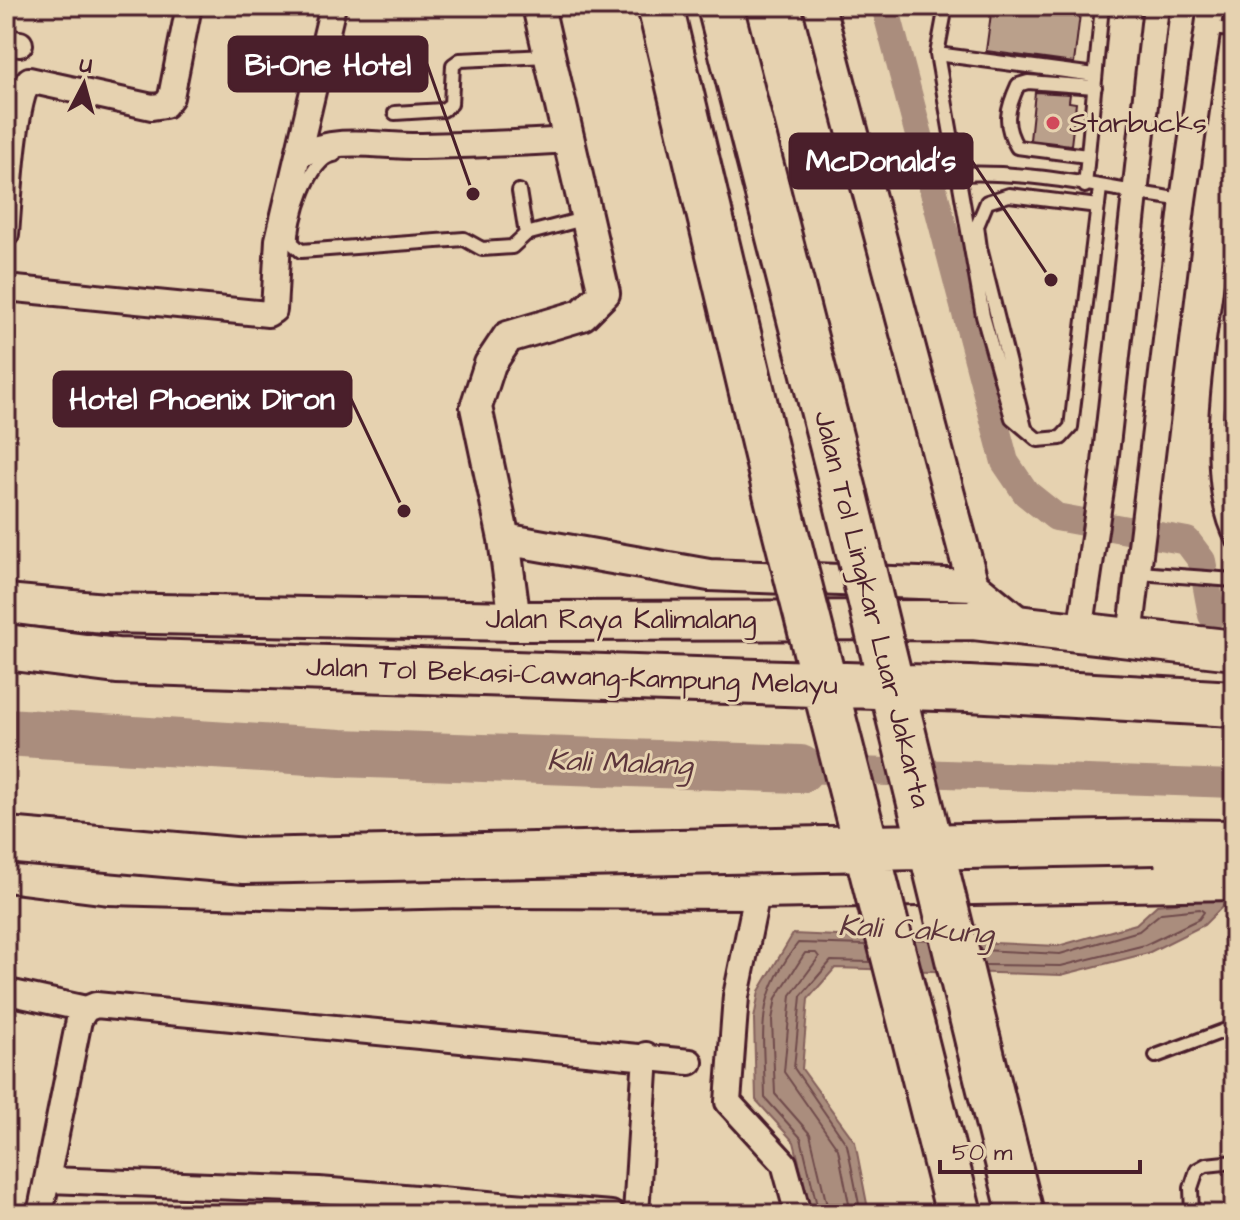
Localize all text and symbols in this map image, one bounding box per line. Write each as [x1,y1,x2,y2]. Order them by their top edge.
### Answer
callout: Bi-One Hotel [229,37,427,91]
north arrow [44,44,124,124]
text: Bi-One Hotel [245,45,412,87]
text: U [78,50,94,82]
place label: Starbucks [1069,104,1207,143]
marker: Starbucks [1044,114,1062,132]
callout: McDonald's [790,134,972,188]
text: McDonald's [806,141,956,183]
callout: Hotel Phoenix Diron [54,372,351,426]
text: Hotel Phoenix Diron [69,379,335,421]
street label: Jalan Tol Lingkar Luar Jakarta [803,406,940,812]
street label: Jalan Raya Kalimalang [486,600,756,641]
street label: Jalan Tol Bekasi–Cawang–Kampung Melayu [305,647,839,707]
water label: Kali Malang [547,739,695,788]
water label: Kali Cakung [837,905,996,956]
scale bar [940,1124,1140,1174]
text: 50 m [952,1136,1013,1170]

